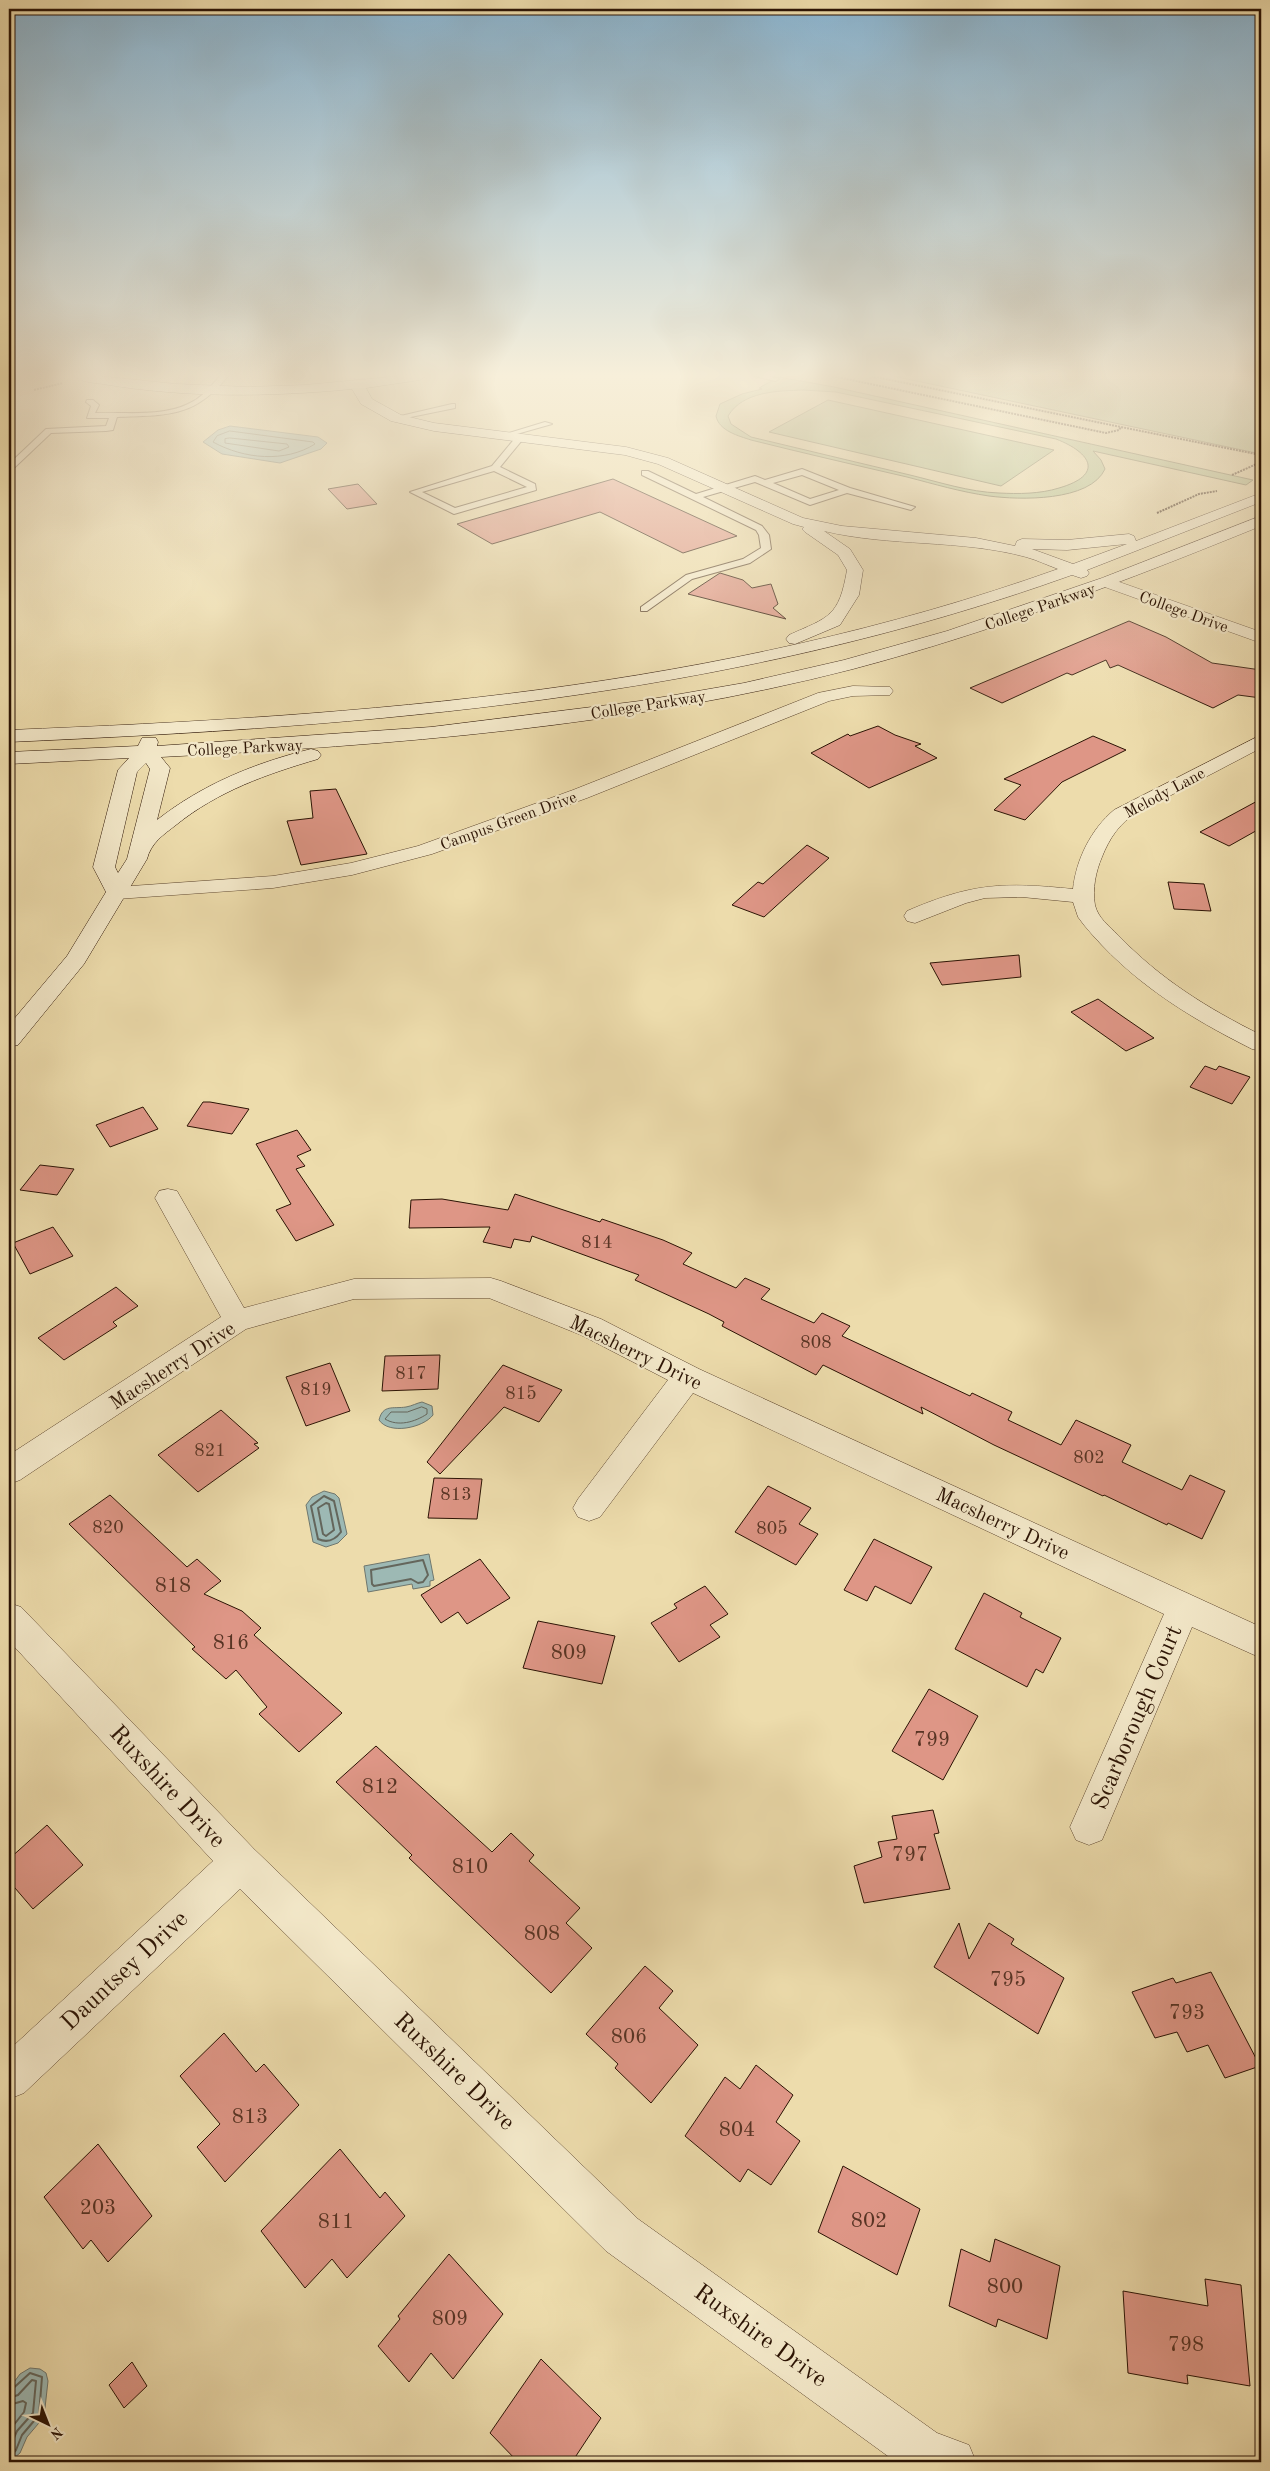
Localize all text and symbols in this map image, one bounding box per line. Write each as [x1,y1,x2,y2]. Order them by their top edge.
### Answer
street label: College Parkway [983,581,1099,634]
street label: College Drive [1137,589,1230,636]
street label: College Parkway [590,689,707,723]
street label: College Parkway [187,738,304,760]
street label: Melody Lane [1122,766,1208,822]
street label: Campus Green Drive [438,790,579,854]
house number: 814 [581,1234,613,1252]
street label: Macsherry Drive [566,1313,705,1395]
street label: Macsherry Drive [107,1319,239,1414]
house number: 808 [800,1334,832,1352]
house number: 817 [395,1365,427,1383]
house number: 819 [300,1381,332,1399]
house number: 815 [505,1385,537,1403]
house number: 821 [194,1442,226,1460]
house number: 802 [1073,1449,1105,1467]
street label: Macsherry Drive [932,1485,1072,1564]
house number: 813 [440,1486,472,1504]
house number: 820 [92,1519,124,1537]
house number: 805 [756,1520,788,1538]
house number: 818 [155,1576,191,1597]
street label: Scarborough Court [1088,1622,1187,1813]
house number: 816 [213,1633,249,1654]
house number: 809 [551,1643,587,1664]
street label: Ruxshire Drive [104,1722,229,1853]
house number: 799 [914,1730,950,1751]
house number: 812 [362,1777,398,1798]
house number: 797 [892,1845,928,1866]
house number: 810 [452,1857,488,1878]
street label: Dauntsey Drive [57,1907,193,2036]
house number: 808 [524,1924,560,1945]
house number: 795 [990,1970,1026,1991]
house number: 793 [1169,2003,1205,2024]
street label: Ruxshire Drive [389,2009,519,2136]
house number: 806 [611,2027,647,2048]
house number: 813 [232,2107,268,2128]
house number: 804 [719,2120,755,2141]
house number: 203 [80,2198,116,2219]
house number: 802 [851,2211,887,2232]
house number: 811 [318,2212,354,2233]
house number: 800 [987,2277,1023,2298]
street label: Ruxshire Drive [689,2281,831,2393]
house number: 809 [432,2309,468,2330]
house number: 798 [1168,2335,1204,2356]
north arrow [22,2398,72,2448]
text: N [47,2424,65,2442]

